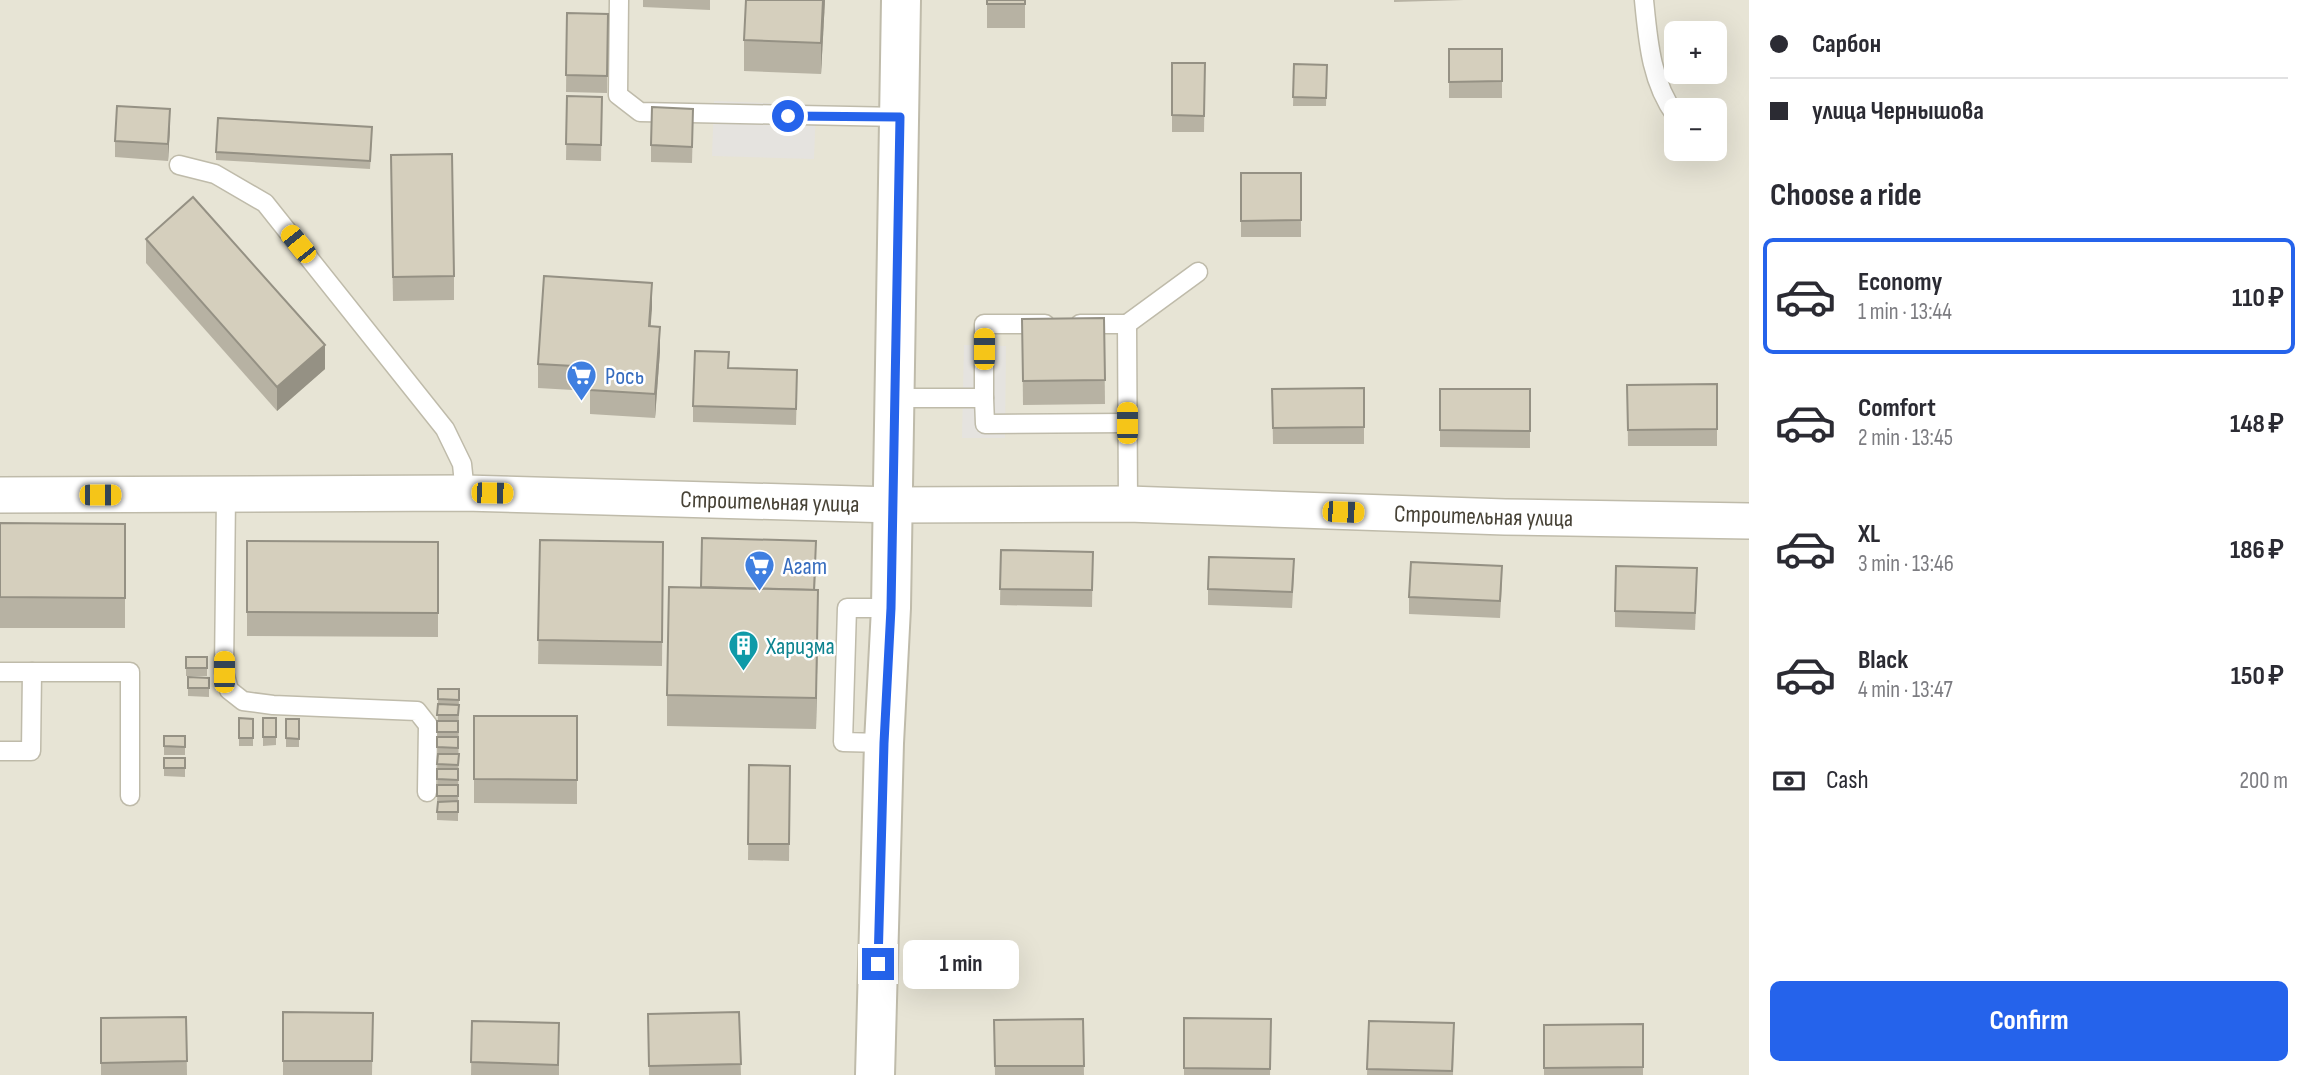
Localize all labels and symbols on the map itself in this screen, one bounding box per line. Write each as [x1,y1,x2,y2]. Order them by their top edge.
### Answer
route start [772,100,804,132]
car [277,221,320,267]
car [974,328,995,370]
supermarket icon: Рось [565,359,599,403]
place label: Рось [605,362,644,391]
car [1117,402,1138,444]
car [471,482,514,504]
car [80,485,122,506]
street label: Строительная улица [680,485,860,519]
street label: Строительная улица [1394,499,1573,533]
car [1322,501,1365,523]
supermarket icon: Агат [743,549,777,593]
place label: Агат [782,552,827,581]
building icon: Харизма [726,629,760,673]
place label: Харизма [765,632,835,661]
car [214,651,235,693]
callout: 1 min [903,940,1018,988]
route end [862,948,894,980]

